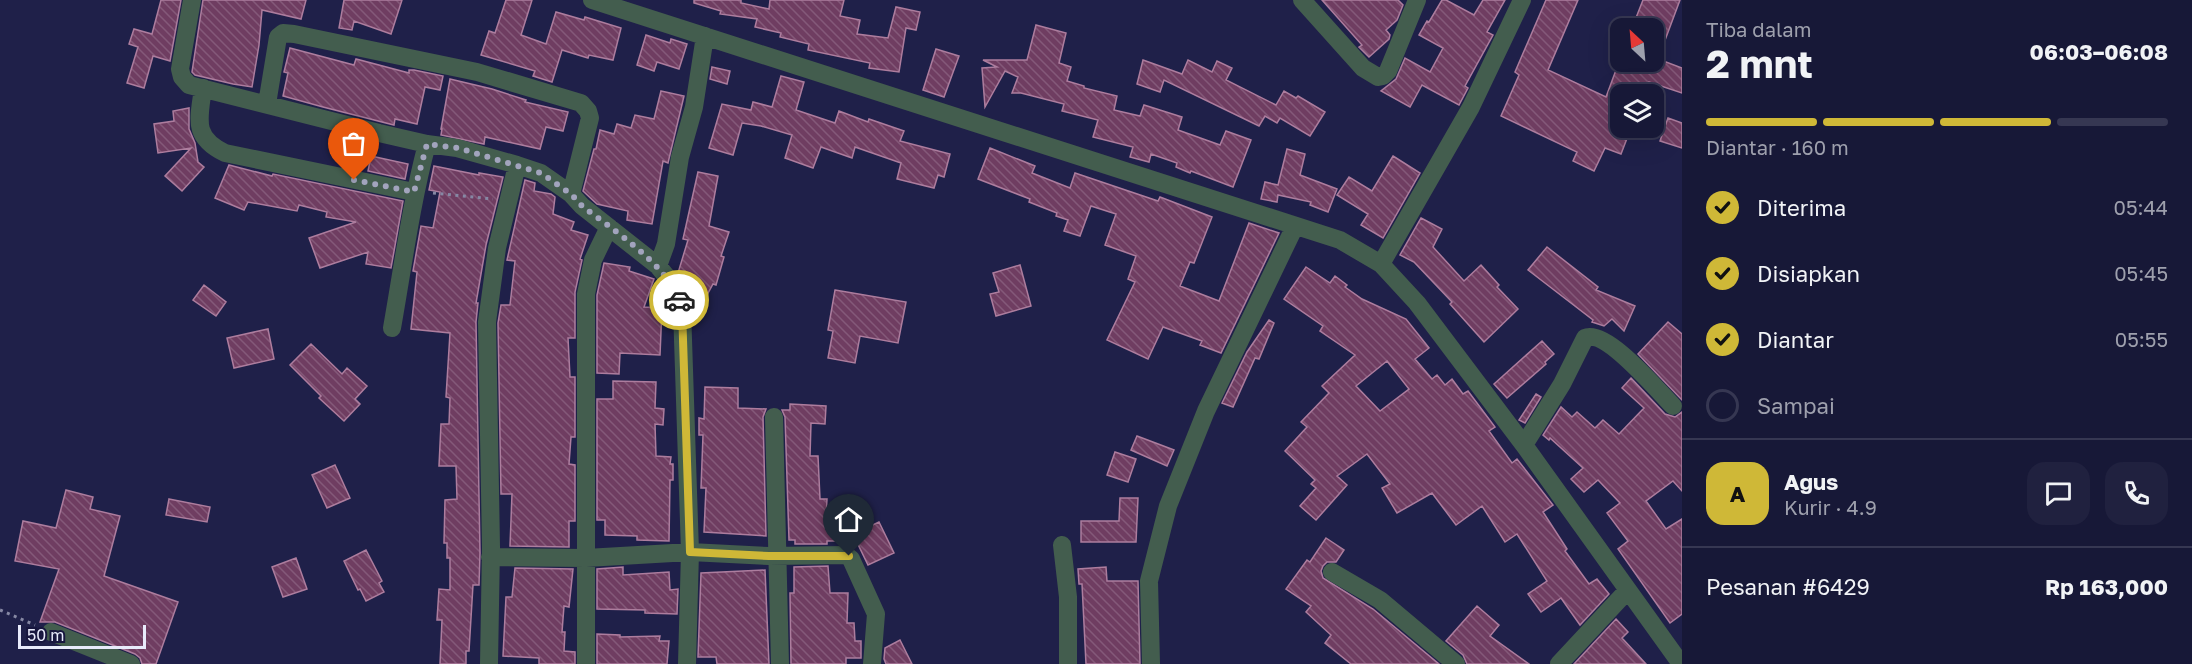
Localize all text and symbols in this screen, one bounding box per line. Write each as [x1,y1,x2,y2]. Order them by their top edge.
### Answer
text: Tiba dalam [1706,17,1811,41]
north arrow [1610,18,1664,72]
map controls [1610,18,1664,138]
text: 06:03–06:08 [2030,38,2168,65]
text: 2 mnt [1706,40,1813,87]
button: layers [1610,84,1664,138]
pin [328,118,379,180]
icon: bag [337,127,370,160]
text: Diantar · 160 m [1706,135,1849,159]
icon: check [1706,191,1739,224]
text: Diterima [1757,194,1846,221]
text: 05:44 [2114,195,2168,219]
icon: check [1706,257,1739,290]
text: Disiapkan [1757,260,1860,287]
text: 05:45 [2114,261,2168,285]
courier [649,270,709,330]
icon: car [663,284,696,317]
icon: check [1706,323,1739,356]
text: Diantar [1757,326,1834,353]
text: 05:55 [2115,327,2168,351]
text: Sampai [1757,392,1835,419]
button: chat [2027,462,2090,525]
button: phone [2105,462,2168,525]
text: Agus [1784,468,1838,495]
text: A [1730,480,1745,507]
pin [823,494,874,556]
text: Kurir · 4.9 [1784,495,1877,519]
icon: home [832,503,865,536]
text: Pesanan #6429 [1706,573,1870,600]
text: Rp 163,000 [2045,573,2168,600]
scale bar [18,622,146,650]
text: 50 m [27,625,64,645]

